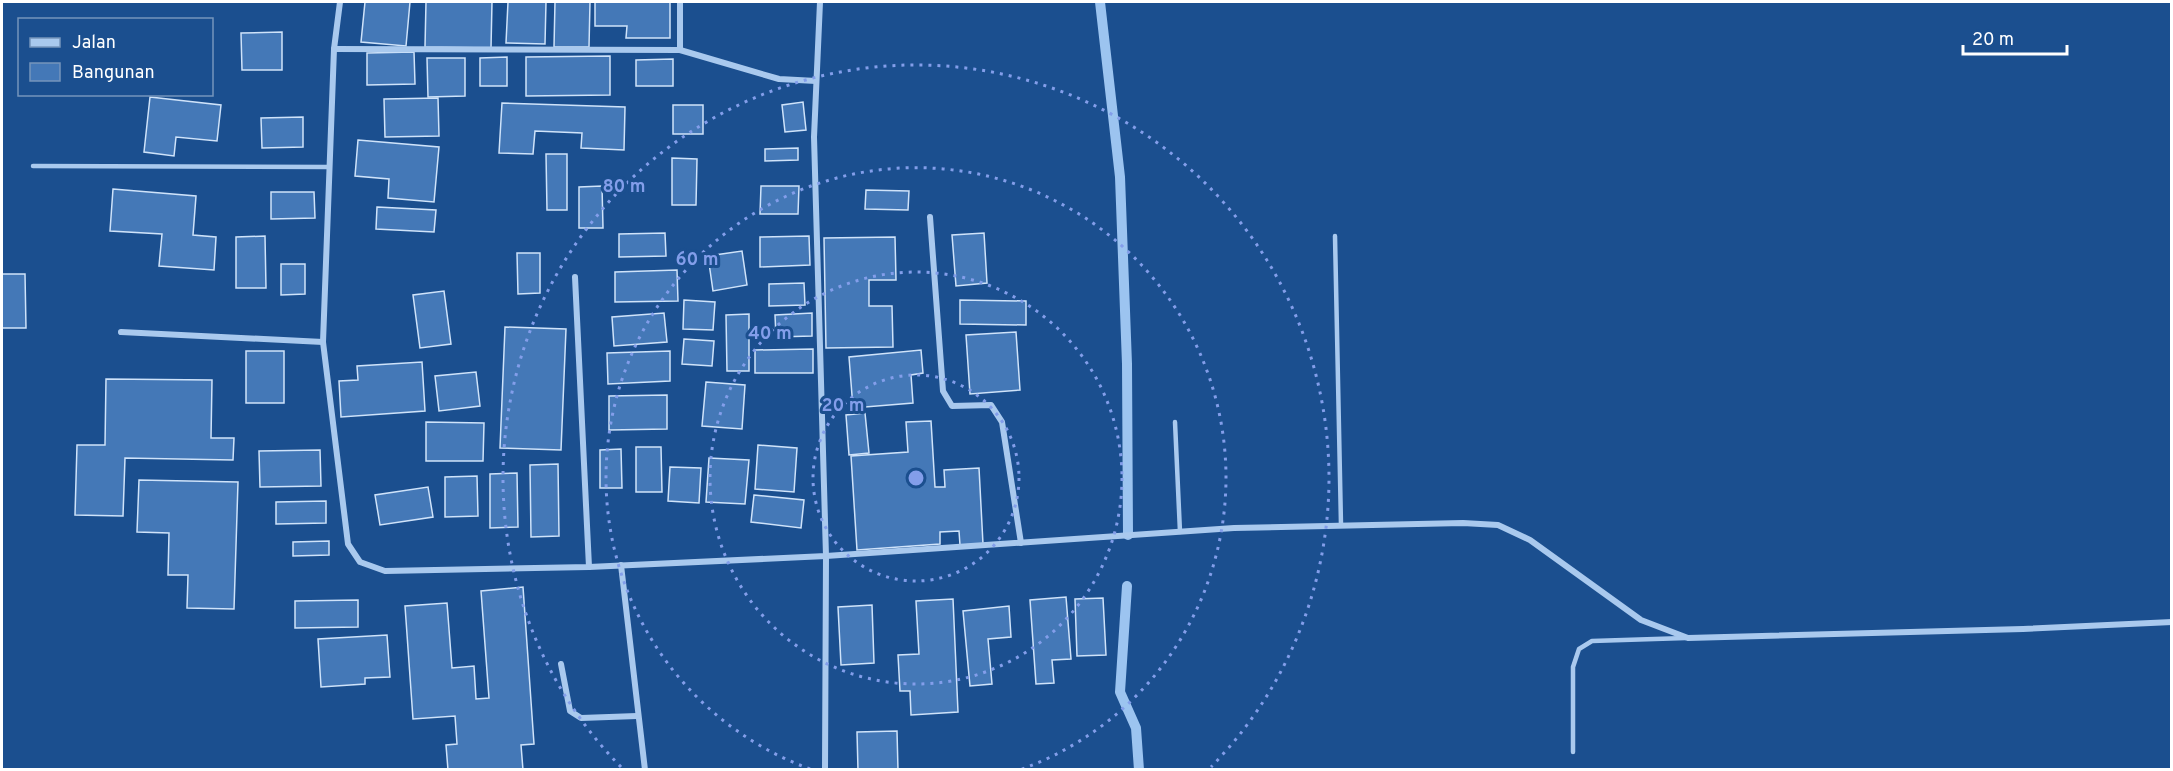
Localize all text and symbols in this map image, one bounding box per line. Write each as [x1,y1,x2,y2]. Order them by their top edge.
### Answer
legend [18,18,213,96]
scale bar [1963,18,2066,56]
text: 20 m [1972,29,2014,52]
text: Jalan [72,32,116,55]
text: Bangunan [72,62,155,85]
text: 80 m [602,176,646,199]
text: 60 m [675,249,719,272]
text: 40 m [748,323,792,346]
text: 20 m [821,395,865,418]
centre of rings [906,468,926,488]

